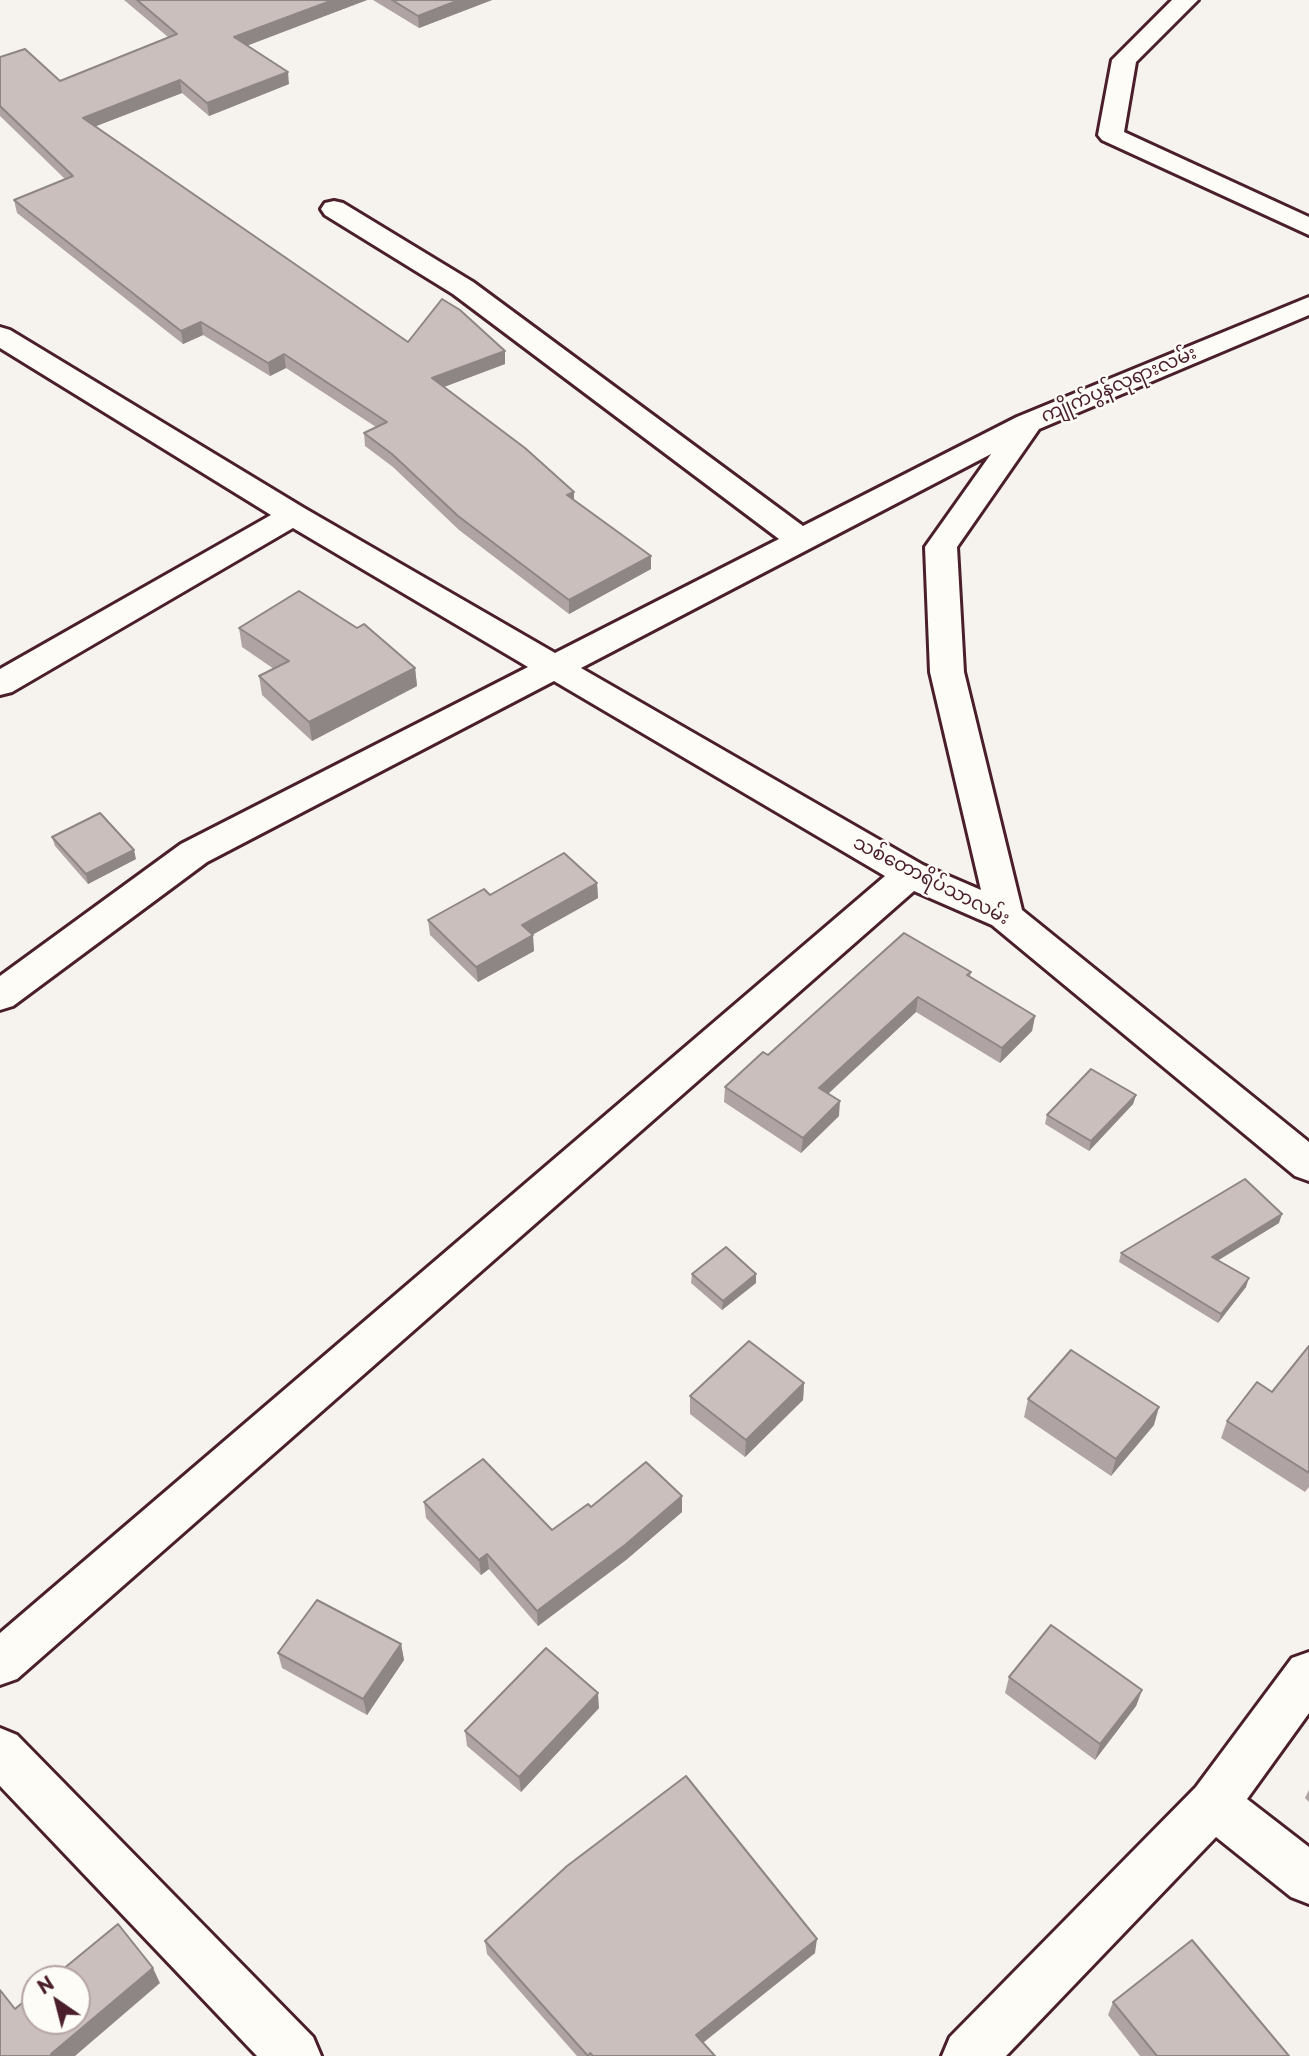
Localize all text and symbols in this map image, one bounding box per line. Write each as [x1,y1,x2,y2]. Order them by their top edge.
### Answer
street label: ကျိုက်ပွန်လုရားလမ်း [1038,342,1200,428]
street label: သစ်တောရိပ်သာလမ်း [849,832,1013,930]
north arrow [21,1965,91,2035]
text: N [31,1969,59,2000]

